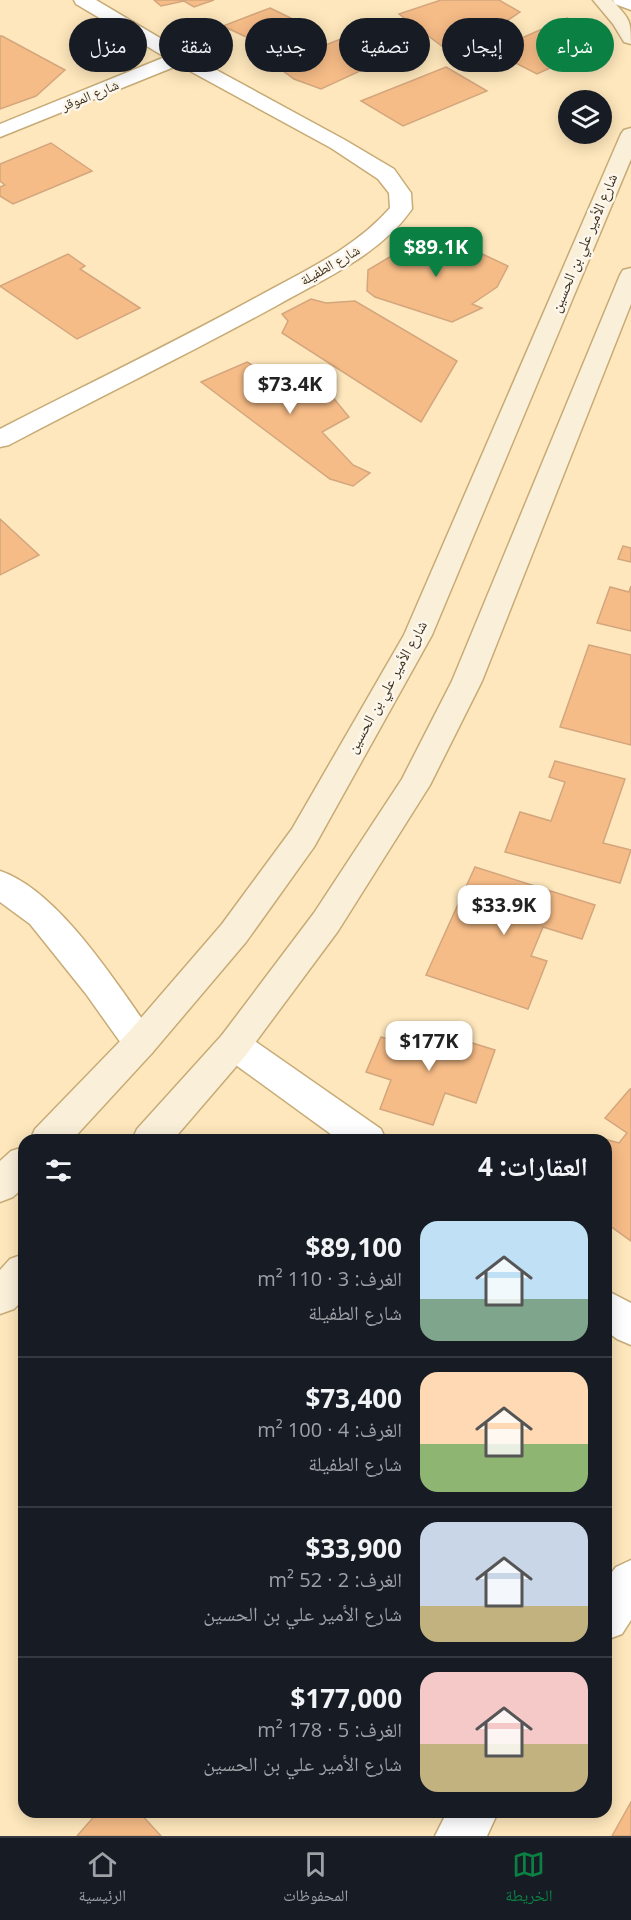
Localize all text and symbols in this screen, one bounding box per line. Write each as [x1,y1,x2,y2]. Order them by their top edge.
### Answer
chip: منزل [69,18,147,72]
chip: شقة [159,18,233,72]
chip: جديد [245,18,327,72]
chip: تصفية [339,18,430,72]
chip: إيجار [442,18,524,72]
chip: شراء [536,18,614,72]
street label: شارع الموقر [57,74,122,116]
map controls [558,90,612,144]
button: layers [558,90,612,144]
street label: شارع الأمير علي بن الحسين [545,170,624,316]
pin: $89.1K [387,227,485,278]
text: $89.1K [404,233,468,260]
street label: شارع الطفيلة [297,240,363,290]
pin: $73.4K [241,364,339,415]
text: $73.4K [258,370,322,397]
street label: شارع الأمير علي بن الحسين [341,616,434,758]
pin: $33.9K [455,885,553,936]
text: $33.9K [472,891,536,918]
pin: $177K [387,1021,471,1072]
text: $177K [399,1027,459,1054]
text: العقارات: 4 [478,1148,588,1184]
icon: filters [42,1154,75,1187]
text: $89,100 [305,1229,402,1265]
icon: home [468,1245,540,1317]
text: الغرف: 3 · 110 m² [257,1265,402,1292]
text: شارع الطفيلة [308,1299,402,1326]
text: $73,400 [305,1380,402,1416]
icon: home [468,1396,540,1468]
text: الغرف: 4 · 100 m² [257,1416,402,1443]
text: شارع الطفيلة [308,1450,402,1477]
text: $33,900 [305,1530,402,1566]
icon: home [468,1546,540,1618]
text: الغرف: 2 · 52 m² [269,1566,402,1593]
text: شارع الأمير علي بن الحسين [203,1600,402,1627]
text: $177,000 [291,1680,402,1716]
icon: home [468,1696,540,1768]
text: الغرف: 5 · 178 m² [257,1716,402,1743]
text: شارع الأمير علي بن الحسين [203,1750,402,1777]
tab: الرئيسية [79,1848,126,1911]
tab: المحفوظات [283,1848,348,1911]
tab: الخريطة [505,1848,552,1911]

